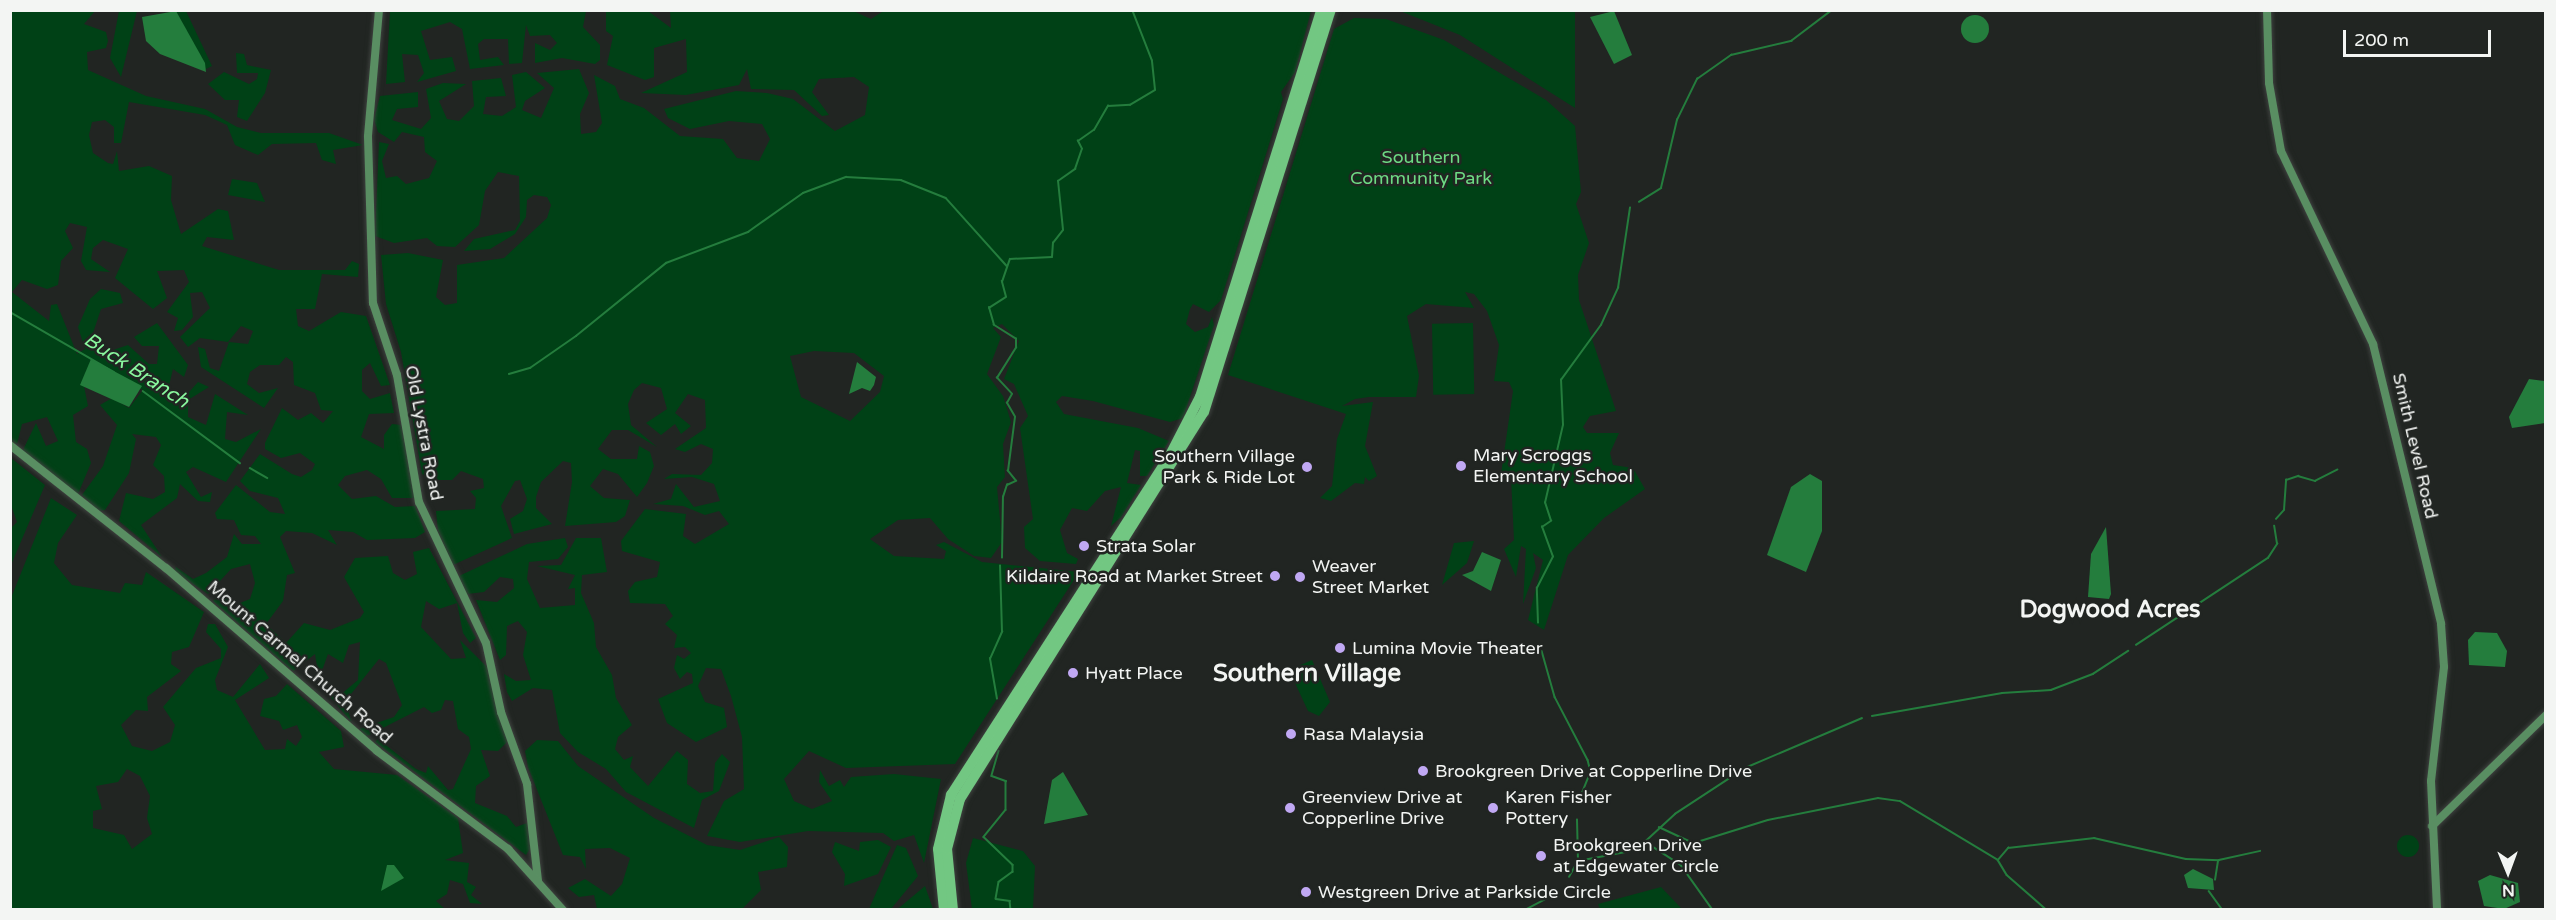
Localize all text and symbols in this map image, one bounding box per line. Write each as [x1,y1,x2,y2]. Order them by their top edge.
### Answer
scale bar [2346,18,2494,56]
text: 200 m [2354,29,2409,51]
park label: Southern Community Park [1350,147,1492,190]
water label: Buck Branch [79,328,193,414]
street label: Old Lystra Road [400,364,448,502]
street label: Smith Level Road [2388,371,2442,521]
place label: Mary Scroggs Elementary School [1473,445,1633,488]
place label: Southern Village Park & Ride Lot [1154,446,1295,488]
marker: Mary Scroggs Elementary School [1454,459,1468,473]
marker: Southern Village Park & Ride Lot [1300,460,1314,474]
place label: Strata Solar [1096,535,1196,557]
marker: Strata Solar [1077,539,1091,553]
place label: Weaver Street Market [1312,556,1429,598]
place label: Kildaire Road at Market Street [1006,565,1263,587]
marker: Kildaire Road at Market Street [1268,569,1282,583]
marker: Weaver Street Market [1293,570,1307,584]
street label: Mount Carmel Church Road [203,576,397,748]
district label: Dogwood Acres [2019,596,2201,624]
place label: Lumina Movie Theater [1352,637,1543,659]
marker: Lumina Movie Theater [1333,641,1347,655]
district label: Southern Village [1213,660,1401,688]
place label: Hyatt Place [1085,662,1183,684]
marker: Hyatt Place [1066,666,1080,680]
place label: Rasa Malaysia [1303,723,1424,745]
marker: Rasa Malaysia [1284,727,1298,741]
place label: Brookgreen Drive at Copperline Drive [1435,760,1752,782]
marker: Brookgreen Drive at Copperline Drive [1416,764,1430,778]
place label: Greenview Drive at Copperline Drive [1302,787,1462,830]
place label: Karen Fisher Pottery [1505,787,1612,830]
marker: Greenview Drive at Copperline Drive [1283,801,1297,815]
marker: Karen Fisher Pottery [1486,801,1500,815]
place label: Brookgreen Drive at Edgewater Circle [1553,835,1719,878]
north arrow [2478,842,2538,902]
marker: Brookgreen Drive at Edgewater Circle [1534,849,1548,863]
text: N [2502,880,2515,900]
place label: Westgreen Drive at Parkside Circle [1318,881,1611,903]
marker: Westgreen Drive at Parkside Circle [1299,885,1313,899]

